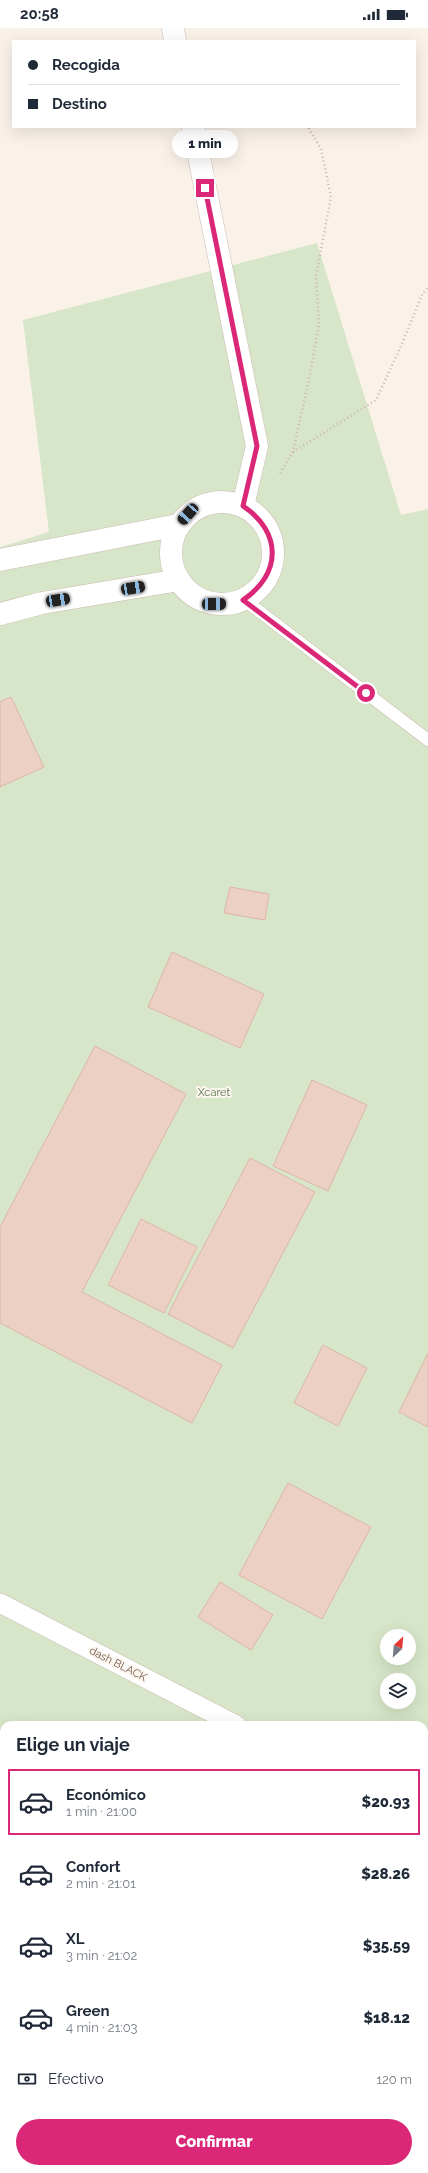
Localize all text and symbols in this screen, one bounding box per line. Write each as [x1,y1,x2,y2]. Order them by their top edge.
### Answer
text: 20:58 [20,5,59,23]
text: Recogida [52,56,120,74]
text: Destino [52,95,107,113]
callout: 1 min [172,130,238,158]
text: 1 min [188,136,222,151]
route end [196,179,214,197]
car [176,501,200,527]
car [120,580,146,596]
car [45,592,71,608]
car [202,598,226,610]
route start [357,684,375,702]
park label: Xcaret [198,1086,230,1099]
north arrow [380,1629,416,1665]
map controls [380,1629,416,1709]
street label: dash BLACK [87,1644,150,1684]
button: layers [380,1673,416,1709]
text: Elige un viaje [16,1734,130,1755]
icon: car [18,1784,54,1820]
text: Económico [66,1786,146,1804]
text: $20.93 [362,1793,410,1811]
text: 1 min · 21:00 [66,1804,137,1819]
icon: car [18,1856,54,1892]
text: Confort [66,1858,120,1876]
text: $28.26 [361,1865,410,1883]
text: 2 min · 21:01 [66,1876,136,1891]
icon: car [18,1928,54,1964]
text: XL [66,1930,84,1948]
text: $35.59 [363,1937,410,1955]
text: 3 min · 21:02 [66,1948,137,1963]
icon: car [18,2000,54,2036]
text: Green [66,2002,110,2020]
text: $18.12 [363,2009,410,2027]
text: 4 min · 21:03 [66,2020,138,2035]
icon: cash [16,2068,38,2090]
text: Efectivo [48,2070,104,2088]
text: 120 m [376,2072,412,2087]
button: Confirmar [16,2119,412,2165]

